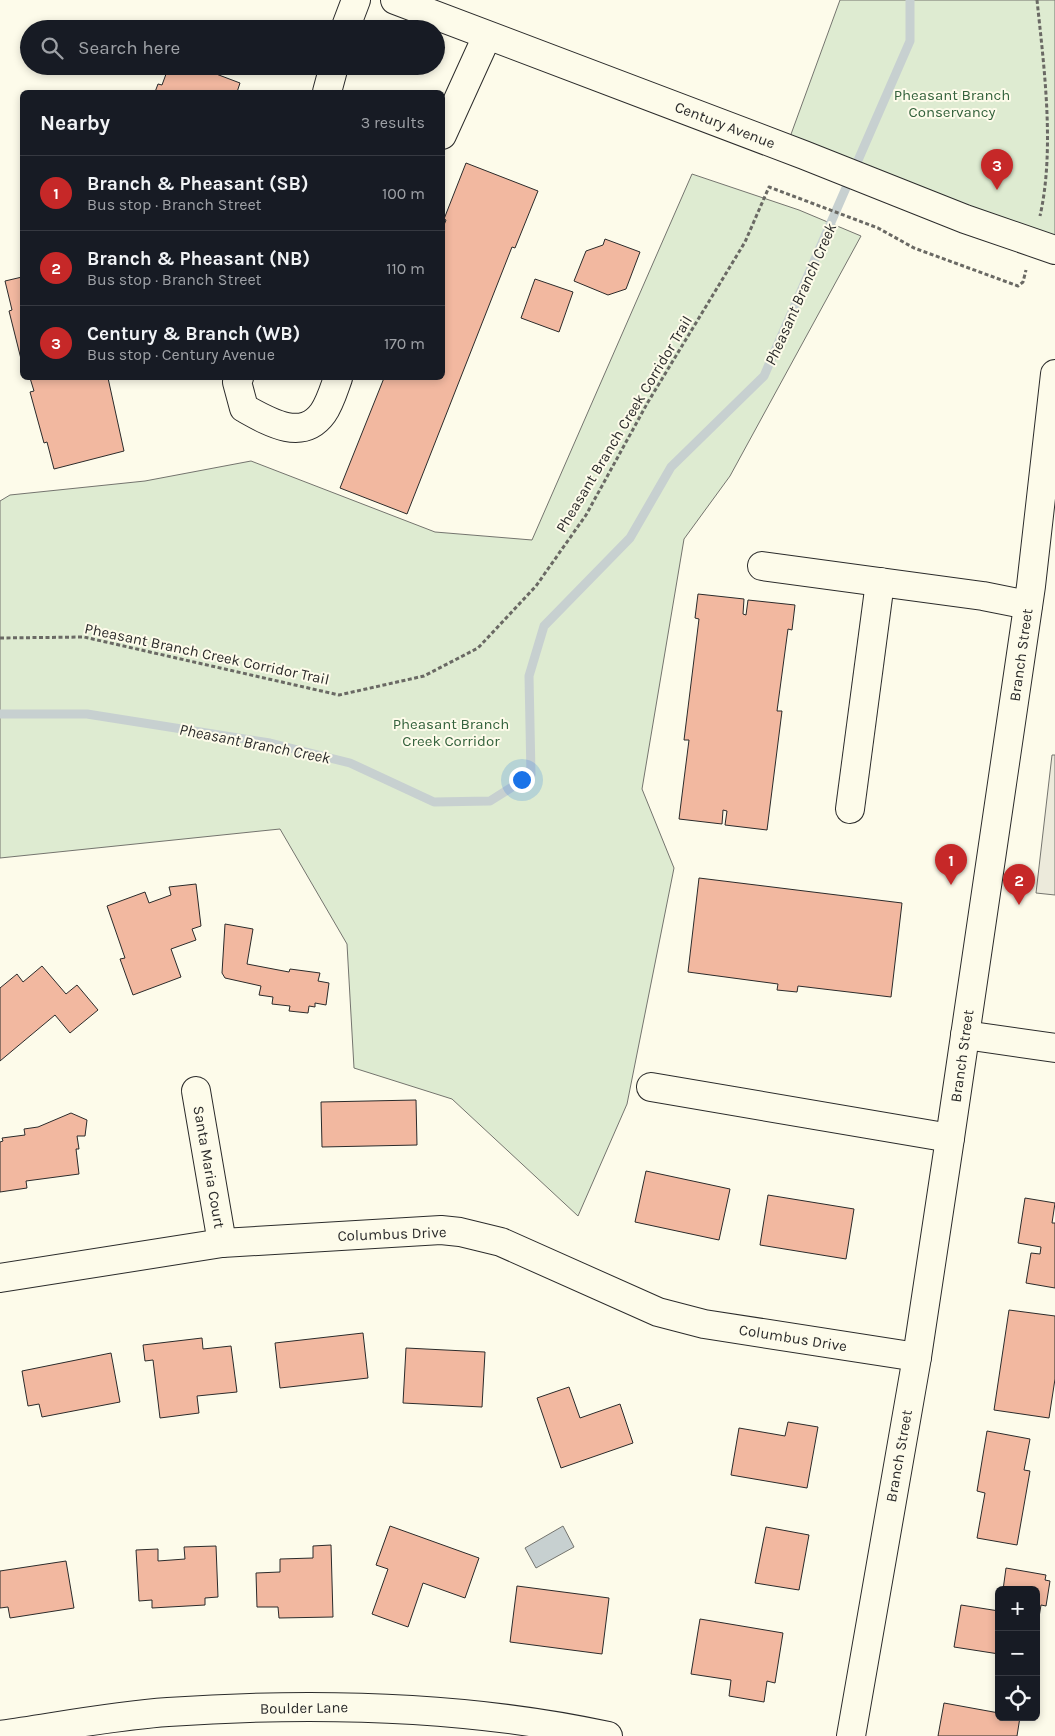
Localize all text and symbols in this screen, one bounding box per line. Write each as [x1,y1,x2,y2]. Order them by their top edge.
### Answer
search box [20,20,445,75]
icon: search [38,34,66,62]
text: Search here [78,37,180,59]
park label: Pheasant Branch Conservancy [894,86,1010,121]
street label: Century Avenue [672,98,778,152]
text: Nearby [40,111,110,135]
text: 3 results [361,113,425,132]
pin: 3 [981,149,1013,190]
text: Branch & Pheasant (SB) [87,173,309,195]
text: 1 [53,184,59,203]
text: 100 m [382,184,425,203]
text: Bus stop · Branch Street [87,195,262,214]
water label: Pheasant Branch Creek [761,220,841,368]
text: Branch & Pheasant (NB) [87,248,310,270]
text: 2 [51,259,61,278]
text: 110 m [386,259,425,278]
text: Bus stop · Branch Street [87,270,262,289]
street label: Pheasant Branch Creek Corridor Trail [552,312,696,536]
text: Century & Branch (WB) [87,323,300,345]
text: 3 [51,334,61,353]
text: 170 m [384,334,425,353]
text: Bus stop · Century Avenue [87,345,275,364]
street label: Branch Street [1006,607,1036,703]
street label: Pheasant Branch Creek Corridor Trail [83,619,331,689]
park label: Pheasant Branch Creek Corridor [393,715,509,750]
water label: Pheasant Branch Creek [178,720,333,768]
your location [509,767,535,793]
pin: 1 [935,844,967,885]
pin: 2 [1003,864,1035,905]
street label: Branch Street [947,1008,977,1104]
street label: Santa Maria Court [189,1104,229,1230]
street label: Columbus Drive [337,1223,447,1245]
street label: Columbus Drive [738,1321,848,1355]
street label: Branch Street [882,1408,916,1504]
map controls [995,1586,1040,1721]
button: + [995,1586,1040,1631]
button: − [995,1631,1040,1676]
button: locate [995,1676,1040,1721]
street label: Boulder Lane [260,1698,348,1718]

